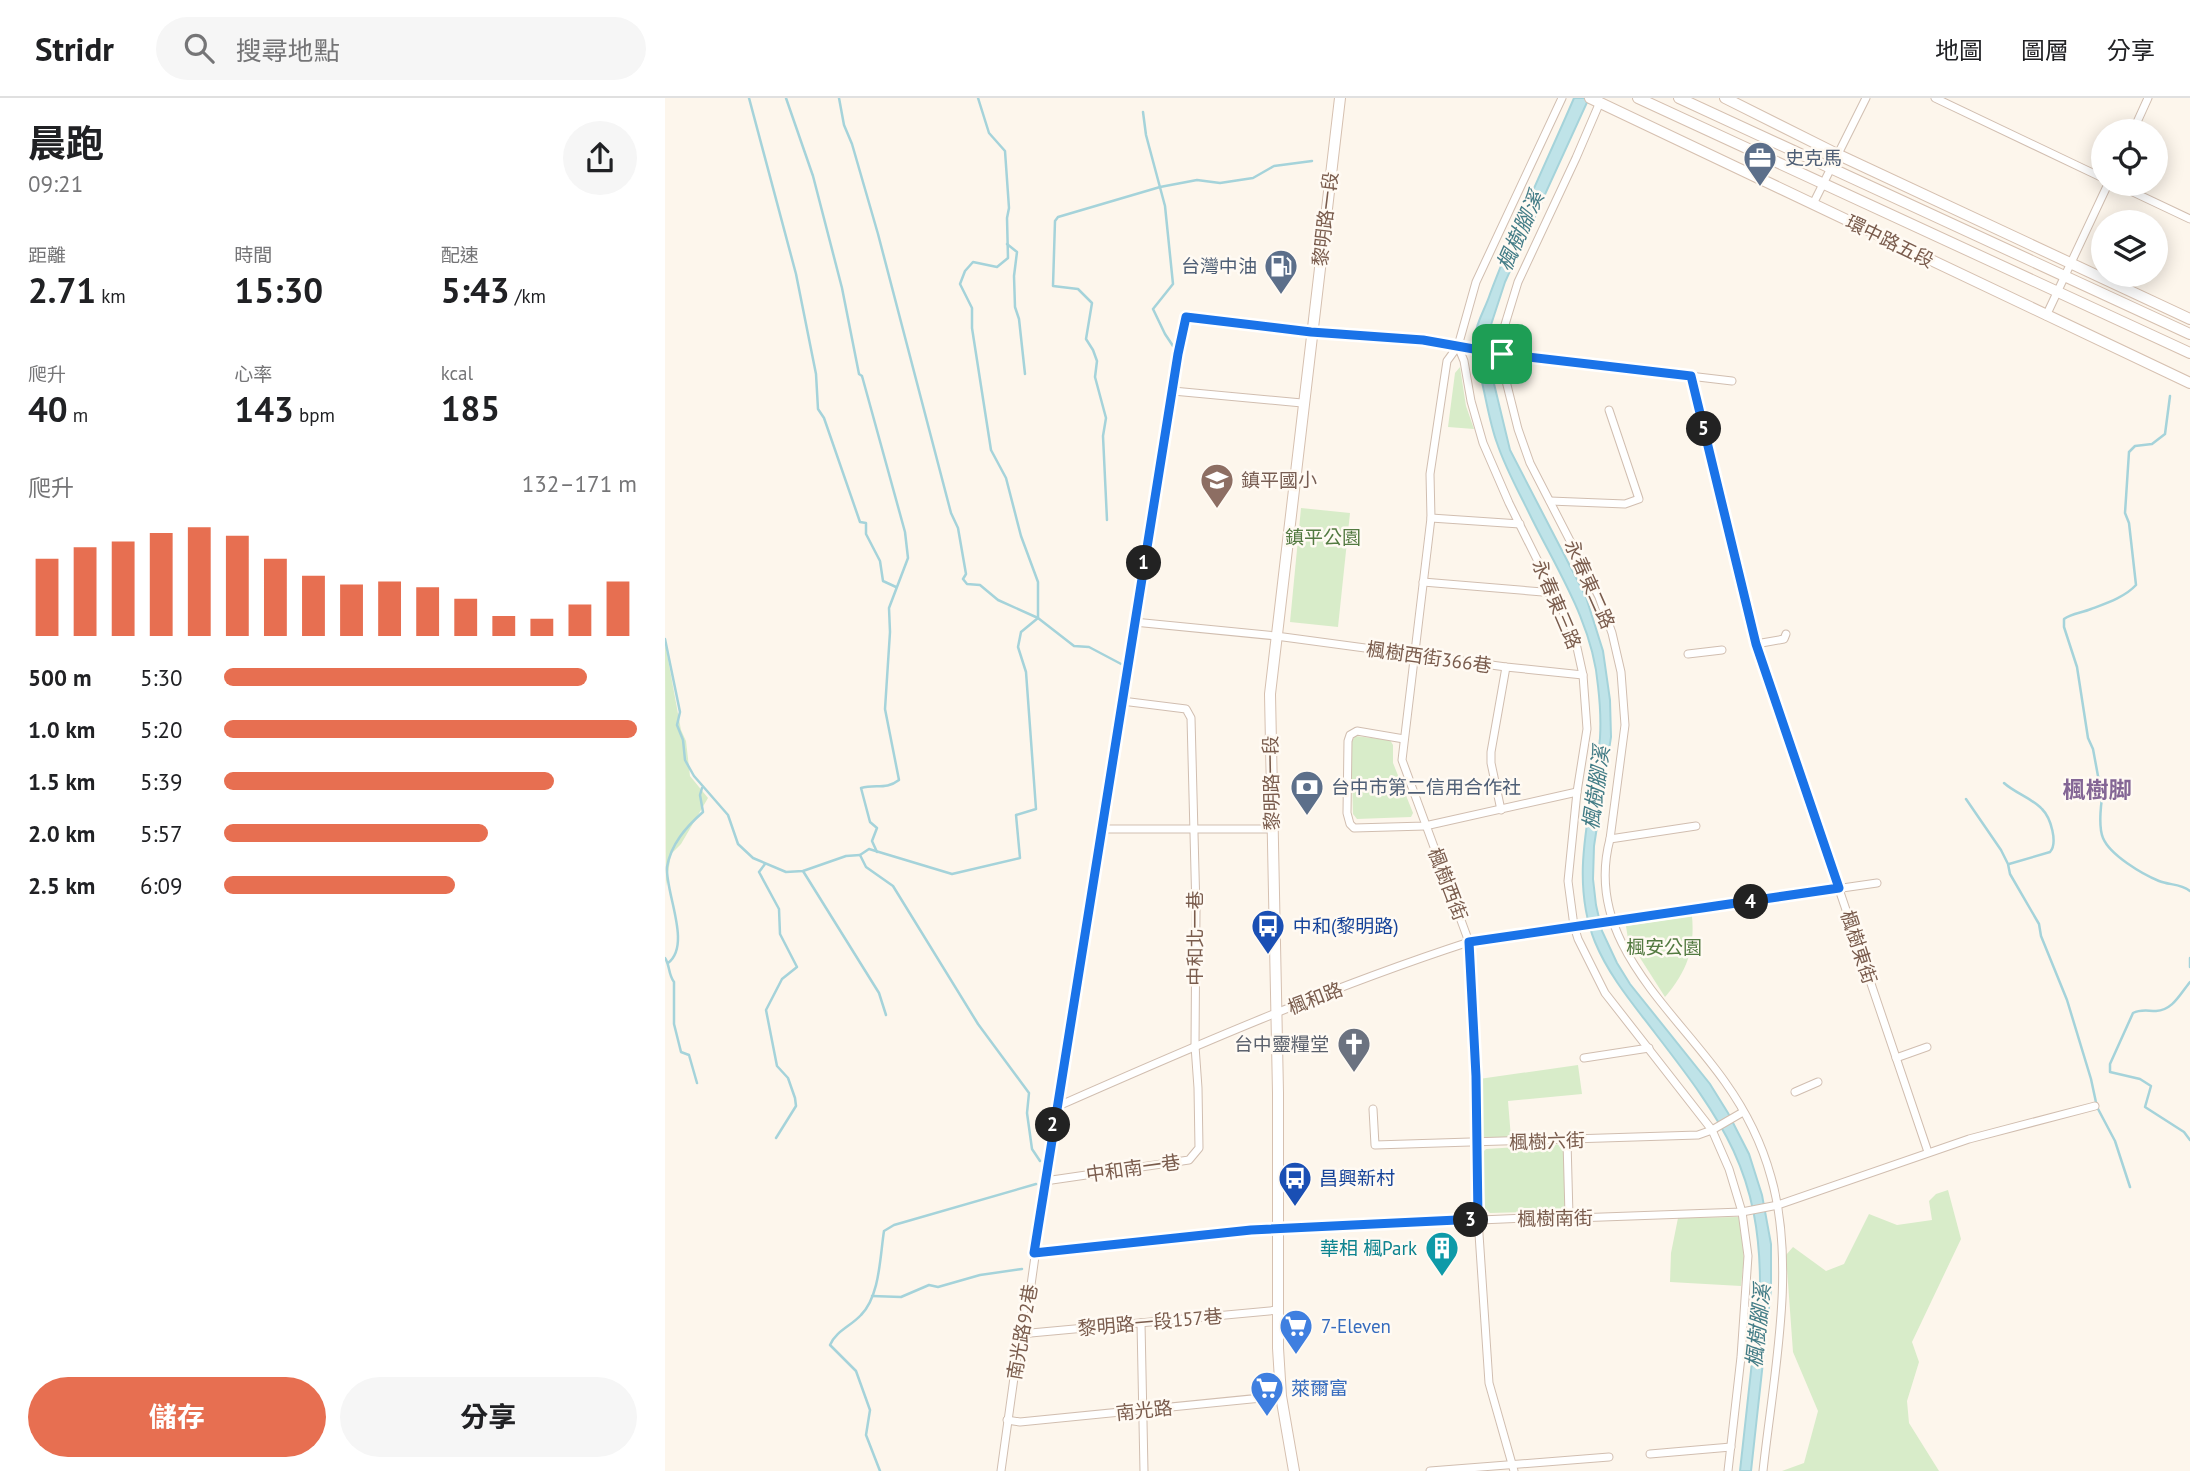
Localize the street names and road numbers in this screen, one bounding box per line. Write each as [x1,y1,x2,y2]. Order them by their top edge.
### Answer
street label: 黎明路一段 [1307,170,1343,268]
street label: 環中路五段 [1842,209,1938,273]
street label: 永春東二路 [1560,536,1620,632]
street label: 永春東三路 [1527,556,1587,652]
street label: 楓樹西街366巷 [1365,636,1493,678]
street label: 黎明路一段 [1258,735,1284,831]
street label: 楓樹西街 [1423,844,1473,924]
street label: 中和北一巷 [1183,890,1207,986]
street label: 楓樹東街 [1836,907,1882,987]
street label: 楓和路 [1284,977,1346,1019]
street label: 楓樹六街 [1509,1128,1585,1154]
street label: 中和南一巷 [1084,1150,1182,1186]
street label: 楓樹南街 [1517,1205,1593,1231]
street label: 南光路92巷 [1002,1282,1042,1382]
street label: 黎明路一段157巷 [1077,1304,1223,1340]
street label: 南光路 [1114,1395,1174,1425]

